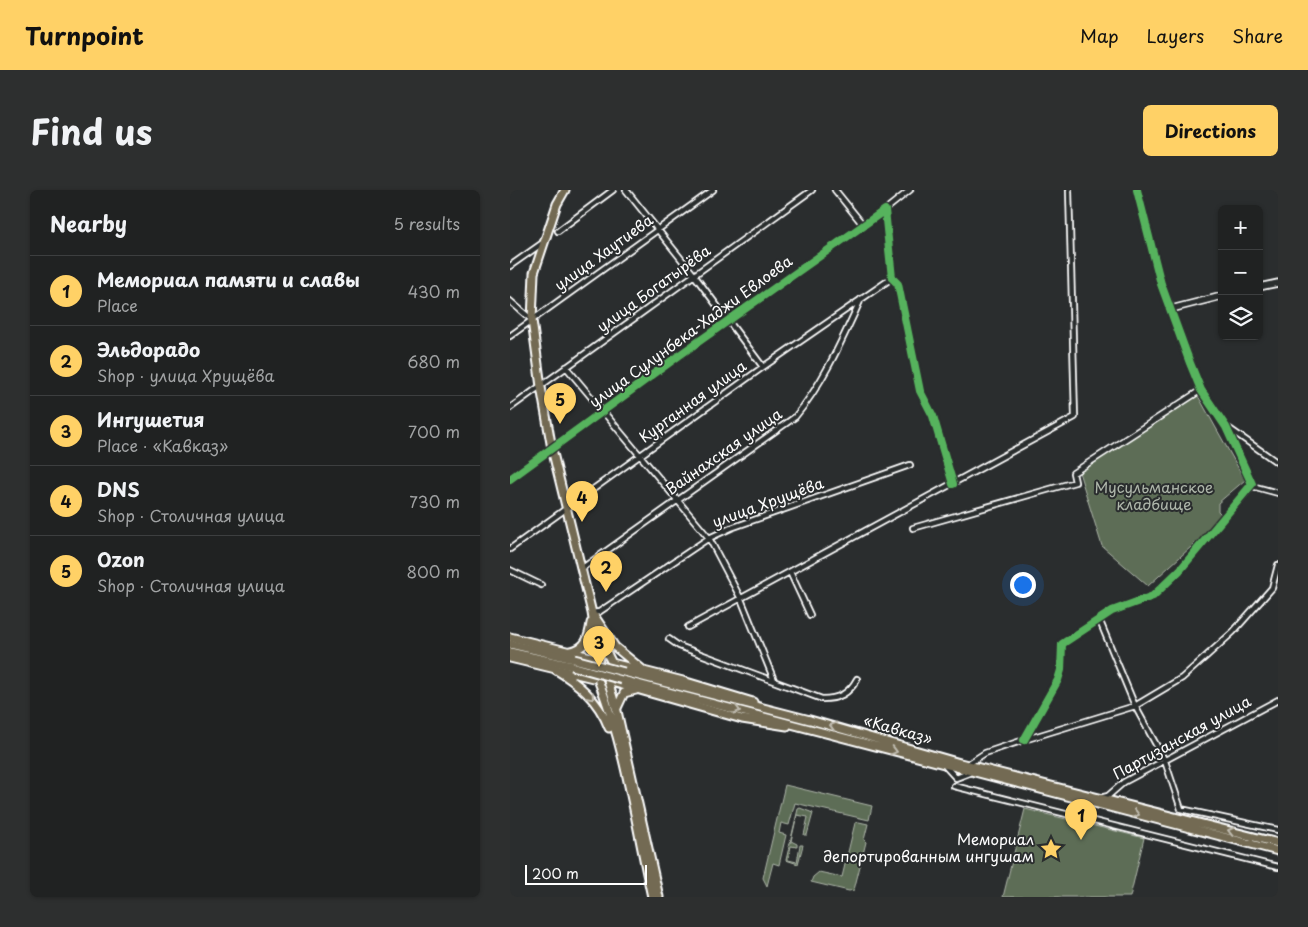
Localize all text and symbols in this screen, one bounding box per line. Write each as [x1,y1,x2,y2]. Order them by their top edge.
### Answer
text: Turnpoint [25,17,144,53]
text: Map [1080,22,1119,49]
text: Layers [1147,22,1204,49]
text: Share [1232,22,1283,49]
text: Find us [30,104,152,157]
button: Directions [1143,105,1278,156]
map controls [1218,205,1263,340]
button: + [1218,205,1263,250]
text: Nearby [50,207,127,239]
street label: улица Хаутиева [549,208,658,296]
text: 5 results [393,211,460,235]
street label: улица Богатырёва [591,238,715,337]
street label: улица Сулунбека-Хаджи Евлоева [584,249,797,413]
button: − [1218,250,1263,295]
text: Мемориал памяти и славы [97,265,360,293]
text: 1 [62,279,70,303]
text: 430 m [408,279,460,303]
text: Place [97,293,138,317]
button: layers [1218,295,1263,340]
text: Эльдорадо [97,335,200,363]
text: 2 [60,349,72,373]
text: 680 m [407,349,460,373]
street label: Курганная улица [634,354,751,448]
text: Shop · улица Хрущёва [97,363,274,387]
pin: 5 [544,383,576,424]
street label: Вайнахская улица [660,402,787,500]
text: Ингушетия [97,405,205,433]
text: 3 [61,419,71,443]
text: 700 m [408,419,460,443]
text: Place · «Кавказ» [97,433,228,457]
street label: улица Хрущёва [709,471,827,532]
text: DNS [97,475,140,503]
park label: Мусульманское кладбище [1094,475,1214,515]
pin: 4 [566,481,598,522]
text: 4 [61,489,71,513]
text: 730 m [409,489,460,513]
text: Shop · Столичная улица [97,503,285,527]
text: Ozon [97,545,145,573]
pin: 2 [590,551,622,592]
text: 5 [61,559,71,583]
text: 800 m [407,559,460,583]
your location [1010,572,1036,598]
text: Shop · Столичная улица [97,573,285,597]
pin: 3 [583,626,615,667]
street label: Партизанская улица [1108,689,1255,784]
one-way arrow [585,692,594,701]
one-way arrow [732,704,740,714]
street label: «Кавказ» [861,708,936,749]
one-way arrow [829,722,837,732]
one-way arrow [889,746,897,756]
pin: 1 [1065,799,1097,840]
one-way arrow [1131,809,1139,819]
one-way arrow [1226,826,1235,837]
place label: Мемориал депортированным ингушам [823,827,1034,867]
place icon: Мемориал депортированным ингушам [1038,836,1064,862]
scale bar [525,862,648,885]
text: 200 m [532,863,579,884]

